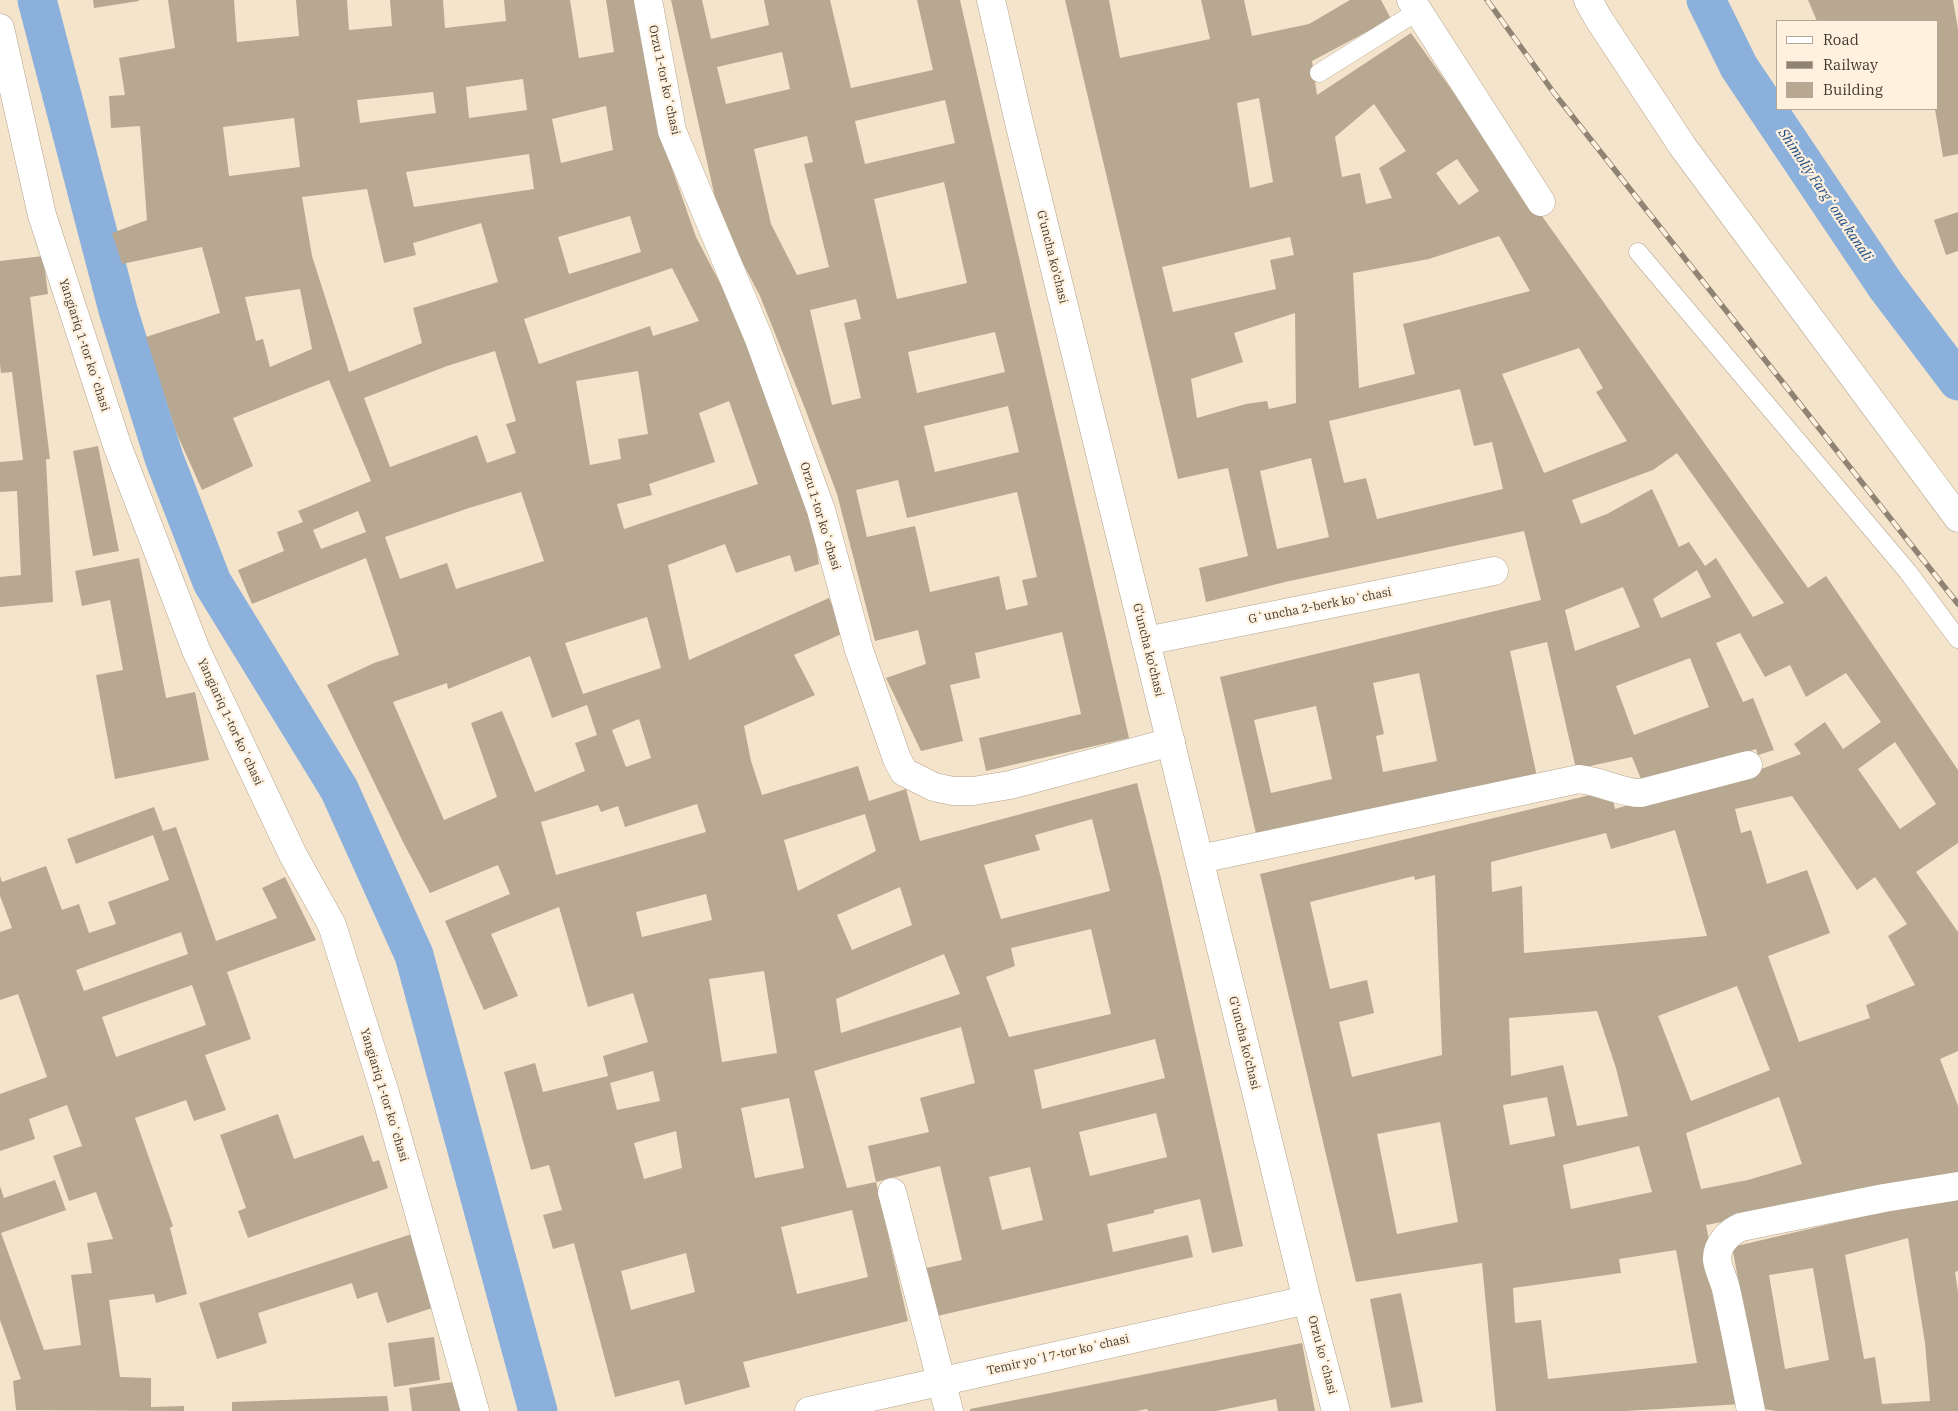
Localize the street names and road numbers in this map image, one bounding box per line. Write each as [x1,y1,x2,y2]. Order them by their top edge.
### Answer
street label: Orzu 1-tor koʻchasi [645,24,683,136]
street label: G'uncha ko'chasi [1033,209,1071,305]
street label: Yangiariq 1-tor koʻchasi [56,277,112,413]
street label: Orzu 1-tor koʻchasi [797,460,843,572]
street label: Gʻuncha 2-berk koʻchasi [1247,585,1393,627]
street label: G'uncha ko'chasi [1129,602,1167,698]
street label: Yangiariq 1-tor koʻchasi [194,656,266,788]
street label: G'uncha ko'chasi [1225,995,1263,1091]
street label: Yangiariq 1-tor koʻchasi [357,1027,411,1163]
street label: Orzu koʻchasi [1305,1314,1339,1396]
street label: Temir yoʻl 7-tor koʻchasi [986,1332,1130,1378]

